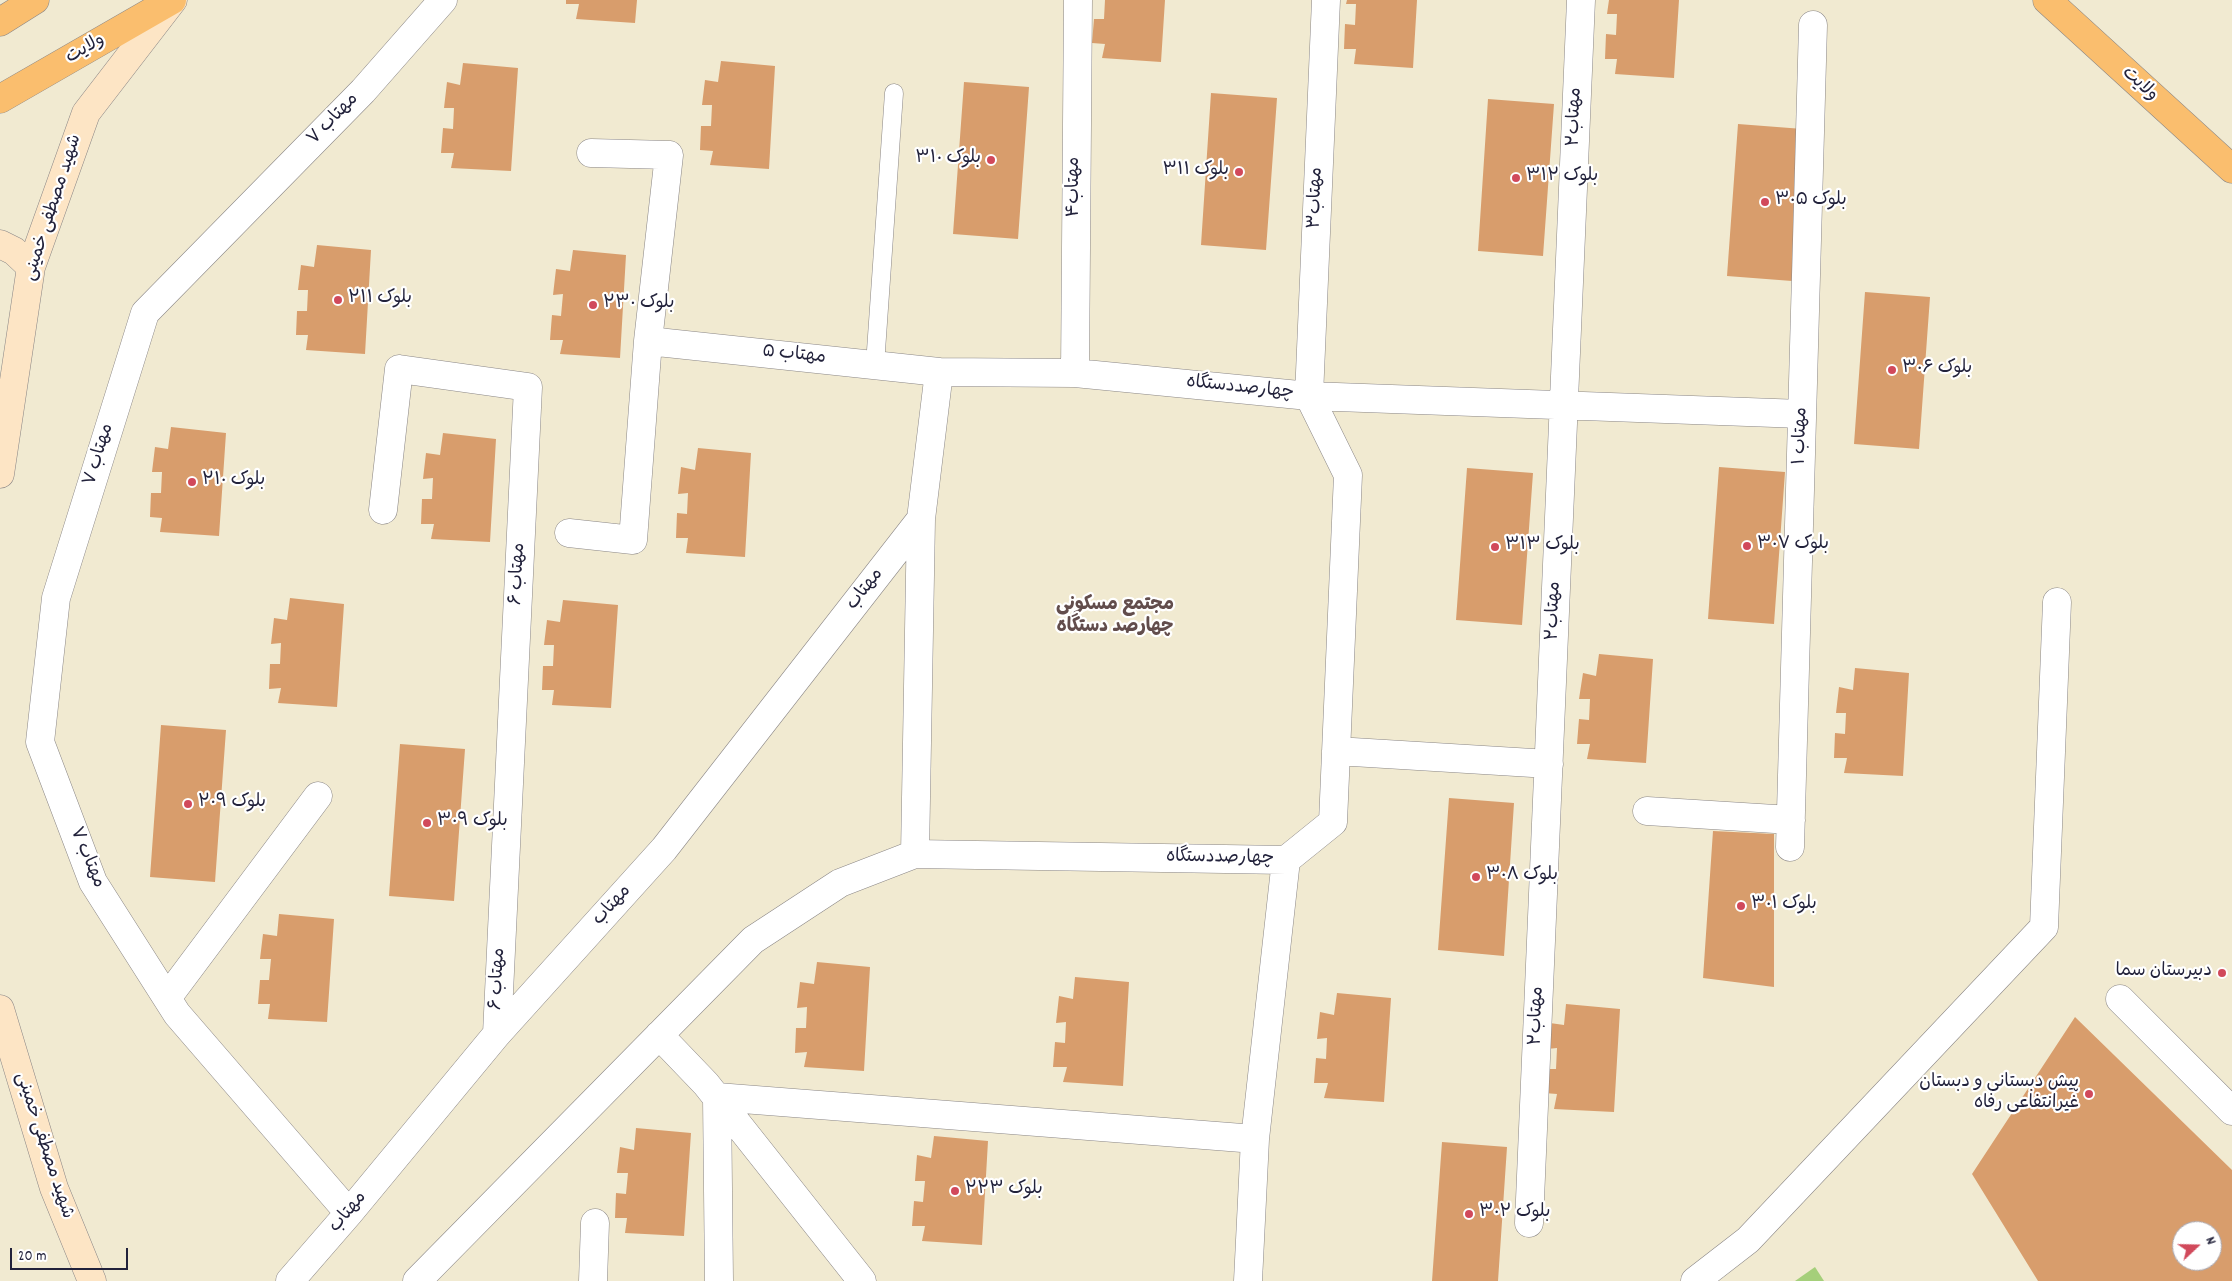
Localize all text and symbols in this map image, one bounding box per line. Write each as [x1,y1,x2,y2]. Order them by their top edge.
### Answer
street label: ولایت [63,30,109,70]
street label: ولایت [2116,63,2162,107]
street label: مهتاب۲ [1564,87,1588,147]
street label: مهتاب ۷ [304,90,364,150]
street label: شهید مصطفی خمینی [20,132,88,284]
place label: بلوک ۳۱۰ [915,149,981,171]
marker: بلوک ۳۱۰ [985,154,997,166]
street label: مهتاب۴ [1065,157,1087,217]
place label: بلوک ۳۱۱ [1162,161,1229,183]
marker: بلوک ۳۱۱ [1233,166,1245,178]
street label: مهتاب۳ [1305,167,1329,229]
place label: بلوک ۳۱۲ [1526,167,1598,189]
marker: بلوک ۳۱۲ [1510,172,1522,184]
place label: بلوک ۳۰۵ [1775,191,1847,213]
marker: بلوک ۳۰۵ [1759,196,1771,208]
place label: بلوک ۲۱۱ [348,289,412,311]
marker: بلوک ۲۱۱ [332,294,344,306]
place label: بلوک ۲۳۰ [603,294,674,316]
marker: بلوک ۲۳۰ [587,299,599,311]
street label: مهتاب ۵ [761,342,827,370]
place label: بلوک ۳۰۶ [1902,359,1972,381]
marker: بلوک ۳۰۶ [1886,364,1898,376]
street label: چهارصددستگاه [1185,373,1295,405]
street label: مهتاب ۱ [1790,407,1814,465]
street label: مهتاب ۷ [80,421,120,489]
place label: بلوک ۲۱۰ [202,471,265,493]
marker: بلوک ۲۱۰ [186,476,198,488]
place label: بلوک ۳۰۷ [1757,535,1829,557]
place label: بلوک ۳۱۳ [1505,536,1580,558]
marker: بلوک ۳۰۷ [1741,540,1753,552]
marker: بلوک ۳۱۳ [1489,541,1501,553]
street label: مهتاب ۶ [507,542,531,606]
street label: مهتاب [843,565,889,615]
street label: مهتاب۲ [1543,581,1567,641]
district label: مجتمع مسکونی چهارصد دستگاه [1056,595,1174,639]
place label: بلوک ۲۰۹ [198,793,266,815]
marker: بلوک ۲۰۹ [182,798,194,810]
place label: بلوک ۳۰۹ [437,812,508,834]
marker: بلوک ۳۰۹ [421,817,433,829]
street label: مهتاب ۷ [64,824,108,892]
street label: چهارصددستگاه [1166,847,1274,871]
place label: بلوک ۳۰۸ [1486,866,1558,888]
marker: بلوک ۳۰۸ [1470,871,1482,883]
street label: مهتاب [589,881,637,931]
place label: بلوک ۳۰۱ [1751,895,1817,917]
marker: بلوک ۳۰۱ [1735,900,1747,912]
street label: مهتاب ۶ [487,947,511,1011]
place label: دبیرستان سما [2116,962,2212,984]
marker: دبیرستان سما [2216,967,2228,979]
street label: مهتاب۲ [1526,986,1550,1046]
street label: شهید مصطفی خمینی [9,1070,77,1222]
place label: پیش دبستانی و دبستان غیرانتفاعی رفاه [1919,1073,2079,1116]
marker: پیش دبستانی و دبستان غیرانتفاعی رفاه [2083,1088,2095,1100]
place label: بلوک ۲۲۳ [965,1180,1043,1202]
marker: بلوک ۲۲۳ [949,1185,961,1197]
street label: مهتاب [326,1188,372,1238]
place label: بلوک ۳۰۲ [1479,1203,1550,1225]
marker: بلوک ۳۰۲ [1463,1208,1475,1220]
north arrow [2172,1221,2222,1271]
text: N [2199,1234,2221,1248]
scale bar [12,1238,130,1270]
text: 20 m [18,1246,46,1268]

